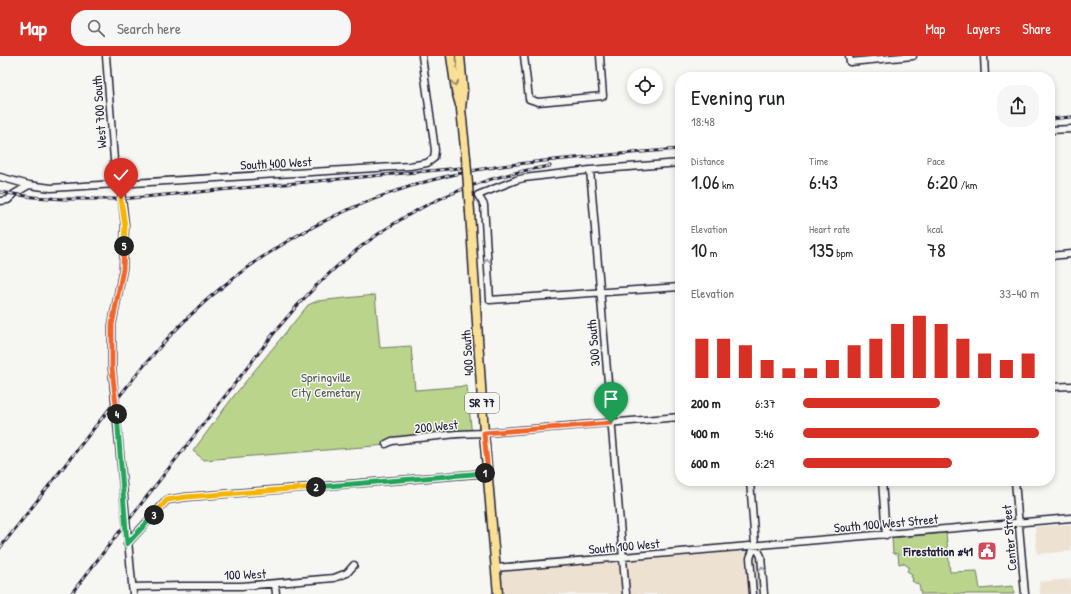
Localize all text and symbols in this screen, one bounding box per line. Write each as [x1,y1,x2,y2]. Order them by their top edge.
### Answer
search box [71,10,351,46]
text: Map [20,15,47,41]
icon: search [85,17,107,39]
text: Search here [117,18,181,39]
text: Map [925,19,945,38]
text: Layers [967,19,1000,38]
text: Share [1022,19,1051,38]
map controls [627,68,663,104]
button: locate [627,68,663,104]
street label: West 700 South [87,74,111,149]
one-way arrow [450,80,459,86]
text: Evening run [691,82,785,112]
button: share [997,85,1039,127]
text: 18:48 [691,112,715,130]
street label: South 400 West [240,152,313,174]
text: Distance [691,154,725,168]
text: Time [809,154,828,168]
text: Pace [927,154,945,168]
pin [104,158,138,199]
icon: check [110,164,132,186]
text: 1.06 [691,168,719,195]
text: 6:43 [809,168,838,195]
text: 6:20 [927,168,958,195]
text: km [719,178,734,192]
text: /km [958,178,977,192]
text: Elevation [691,222,728,236]
text: Heart rate [809,222,850,236]
text: kcal [927,222,943,236]
pin: 5 [114,236,134,256]
text: 10 [691,236,707,263]
text: 135 [809,236,834,263]
text: 78 [927,236,946,263]
text: 5 [122,239,126,253]
text: m [707,246,717,260]
text: bpm [834,246,853,260]
one-way arrow [483,258,492,264]
text: Elevation [691,284,734,302]
text: 33–40 m [999,284,1039,302]
street label: 300 South [582,318,604,367]
street label: 400 South [456,329,478,377]
park label: Springville City Cemetary [291,368,361,401]
pin [594,382,628,423]
icon: arrive [600,388,622,410]
road number: SR 77 [465,393,499,413]
text: 200 m [691,394,721,412]
text: 6:37 [755,394,775,412]
pin: 4 [107,404,127,424]
text: 4 [115,407,119,421]
street label: 200 West [413,415,459,437]
text: 400 m [691,424,719,442]
text: 5:46 [755,424,774,442]
text: 600 m [691,454,720,472]
text: 6:29 [755,454,774,472]
pin: 1 [475,463,495,483]
text: 1 [483,466,487,480]
pin: 2 [306,477,326,497]
text: 2 [313,480,319,494]
street label: Center Street [997,504,1021,572]
pin: 3 [144,505,164,525]
text: 3 [152,508,156,522]
street label: South 100 West Street [833,509,939,537]
street label: South 100 West [588,534,661,558]
public building icon: Firestation #41 [976,540,998,562]
place label: Firestation #41 [902,542,973,560]
street label: 100 West [224,564,267,584]
one-way arrow [757,566,766,572]

